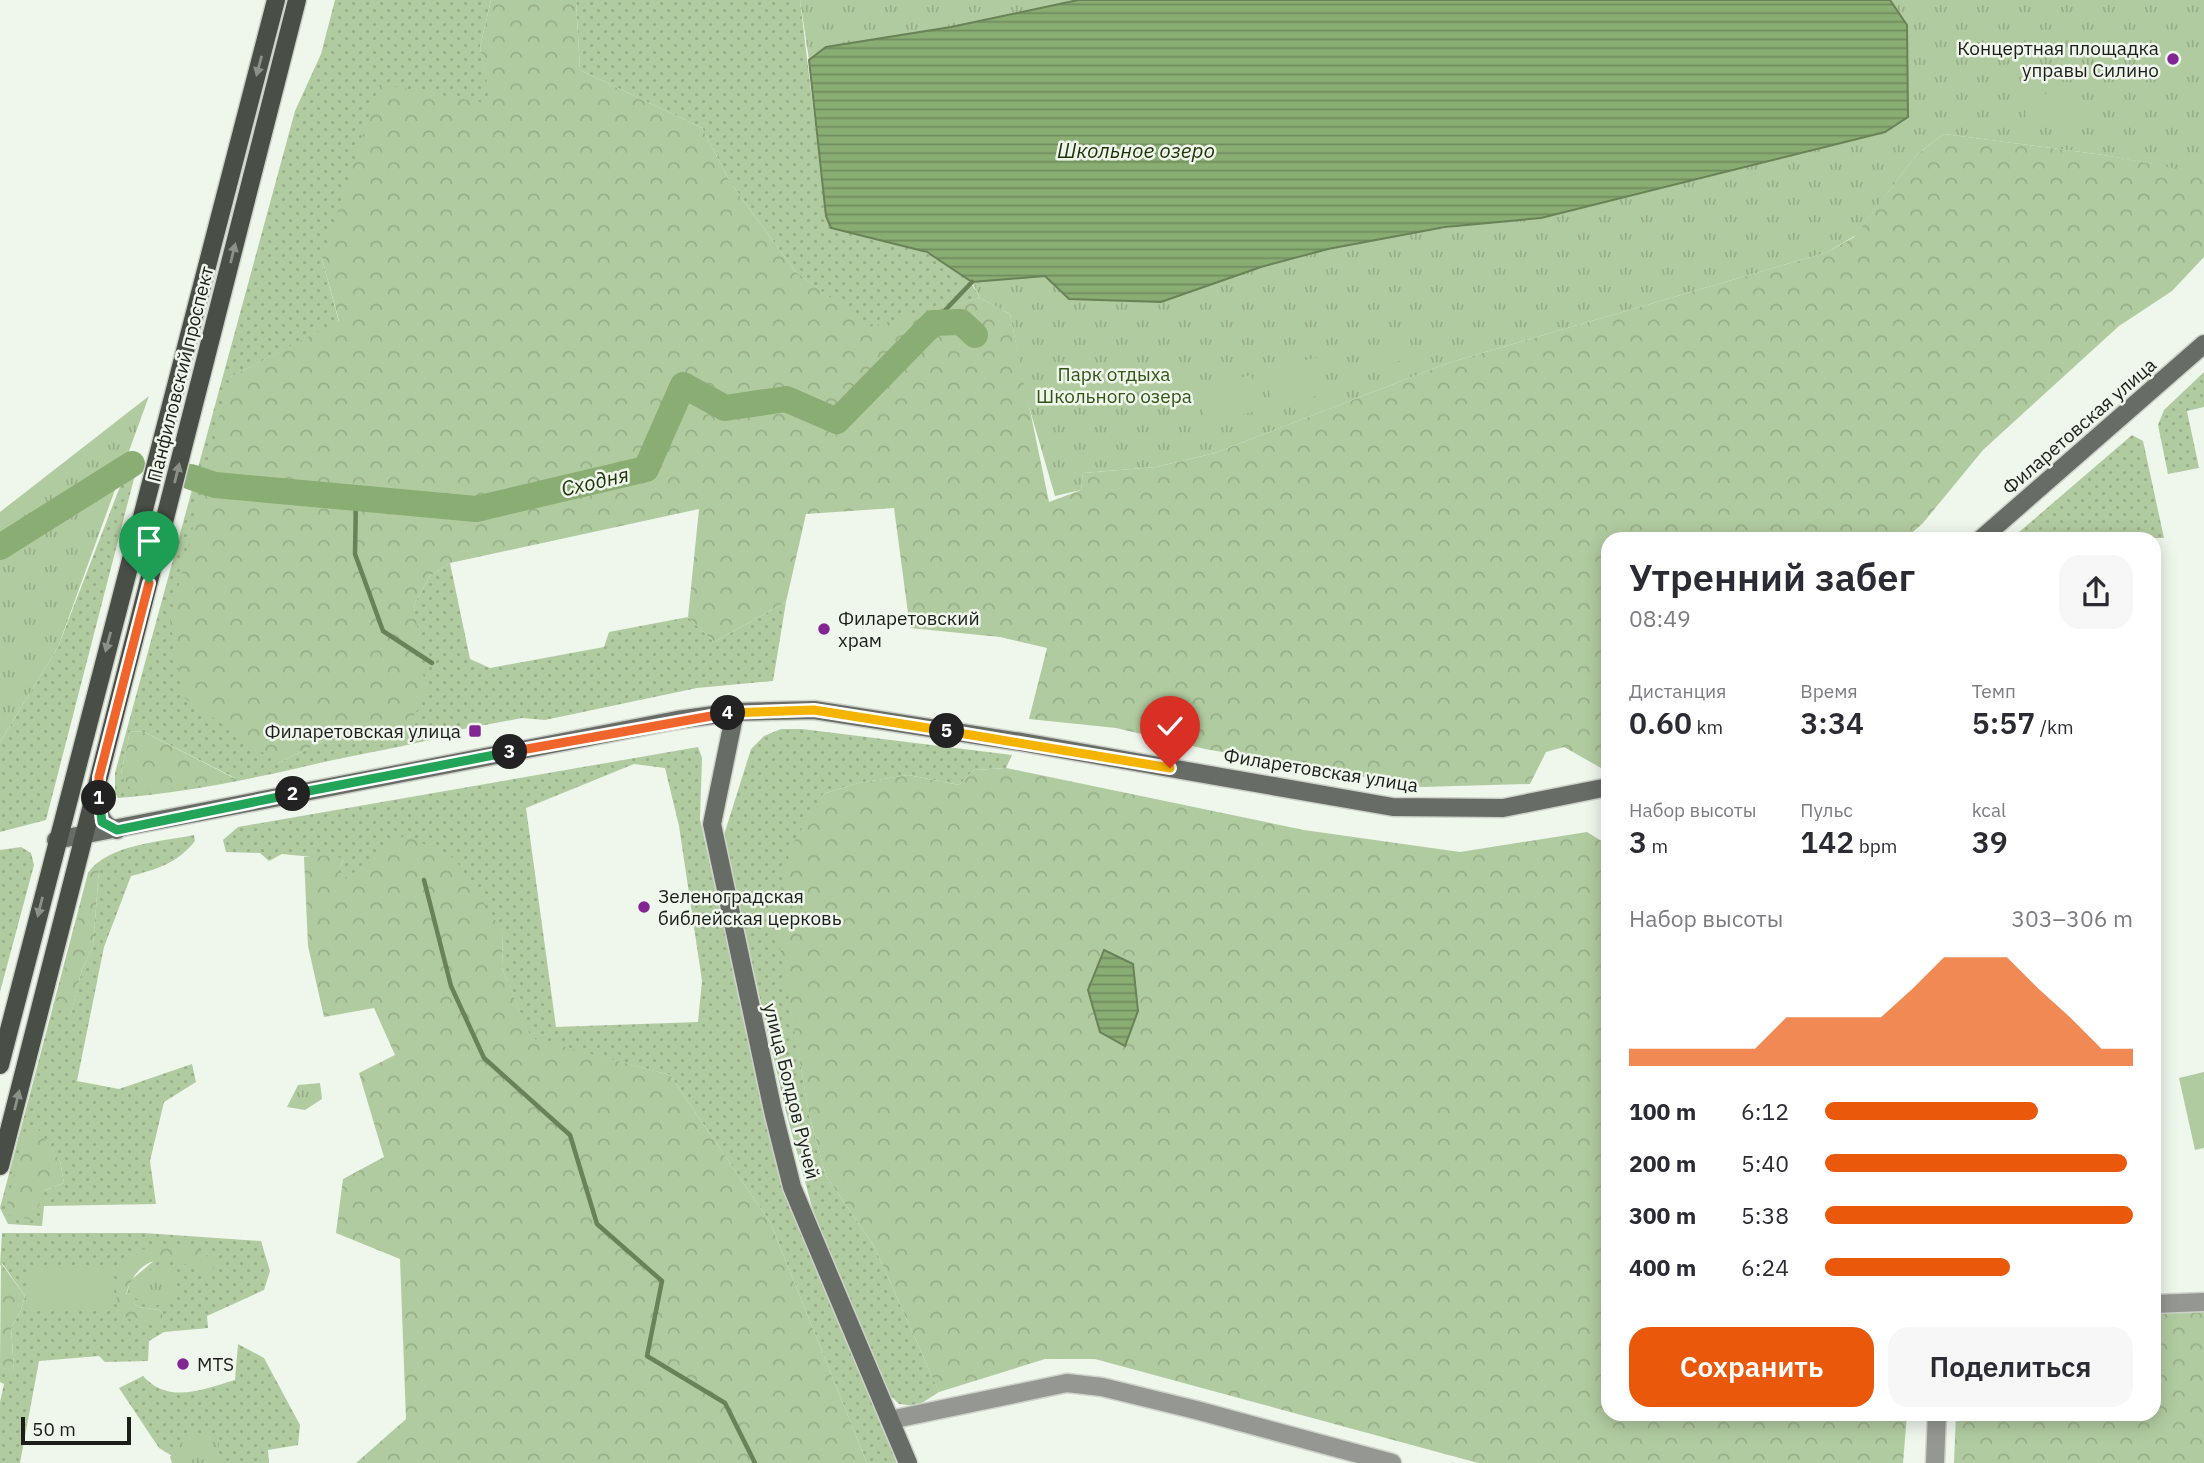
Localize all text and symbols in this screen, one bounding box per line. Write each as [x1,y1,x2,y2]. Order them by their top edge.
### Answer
place label: Концертная площадка управы Силино [1957,36,2159,82]
marker: Концертная площадка управы Силино [2165,51,2181,67]
one-way arrow [253,56,263,77]
water label: Школьное озеро [1057,136,1215,164]
one-way arrow [228,242,239,264]
street label: Панфиловский проспект [142,264,218,484]
street label: Филаретовская улица [1997,352,2161,500]
park label: Парк отдыха Школьного озера [1036,362,1192,408]
water label: Сходня [558,460,632,502]
one-way arrow [172,462,183,484]
pin [119,511,179,583]
icon: arrive [130,522,168,560]
text: Утренний забег [1629,552,1915,601]
button: share [2059,555,2133,629]
text: 08:49 [1629,603,1691,633]
place label: Филаретовский храм [838,606,980,652]
marker: Филаретовский храм [816,621,832,637]
one-way arrow [102,631,113,653]
text: Дистанция [1629,679,1726,703]
text: Время [1800,679,1858,703]
text: Темп [1972,679,2016,703]
pin: 4 [710,696,746,730]
pin [1140,696,1200,768]
text: 4 [722,700,733,724]
text: 0.60 [1629,703,1692,742]
text: 3:34 [1800,703,1864,742]
text: 5:57 [1972,703,2035,742]
icon: check [1151,707,1189,745]
pin: 5 [930,714,964,748]
text: km [1692,715,1723,739]
text: /km [2035,715,2074,739]
text: 5 [941,718,952,742]
place label: Филаретовская улица [265,719,461,743]
marker: Филаретовская улица [467,723,483,739]
pin: 3 [492,734,528,770]
text: 3 [504,739,515,763]
street label: Филаретовская улица [1222,743,1420,797]
pin: 2 [276,776,310,812]
pin: 1 [82,780,116,816]
text: 2 [287,781,298,805]
text: 1 [93,785,104,809]
text: Набор высоты [1629,798,1756,822]
text: Пульс [1800,798,1853,822]
text: kcal [1972,798,2006,822]
text: 3 [1629,822,1647,861]
text: 142 [1800,822,1854,861]
text: 39 [1972,822,2008,861]
text: m [1647,834,1668,858]
text: bpm [1854,834,1897,858]
place label: Зеленоградская библейская церковь [658,884,842,930]
one-way arrow [34,896,45,918]
marker: Зеленоградская библейская церковь [636,899,652,915]
text: Набор высоты [1629,903,1783,933]
text: 303–306 m [2011,903,2133,933]
street label: улица Болдов Ручей [758,1000,826,1182]
one-way arrow [12,1089,23,1111]
text: 100 m [1629,1096,1696,1126]
text: 6:12 [1741,1096,1789,1126]
text: 200 m [1629,1148,1696,1178]
text: 5:40 [1741,1148,1789,1178]
text: 300 m [1629,1200,1696,1230]
text: 5:38 [1741,1200,1789,1230]
text: 400 m [1629,1252,1696,1282]
text: 6:24 [1741,1252,1789,1282]
button: Сохранить [1629,1327,1874,1407]
button: Поделиться [1888,1327,2133,1407]
place label: MTS [197,1352,234,1376]
marker: MTS [175,1356,191,1372]
scale bar [21,1414,131,1446]
text: 50 m [32,1417,76,1441]

